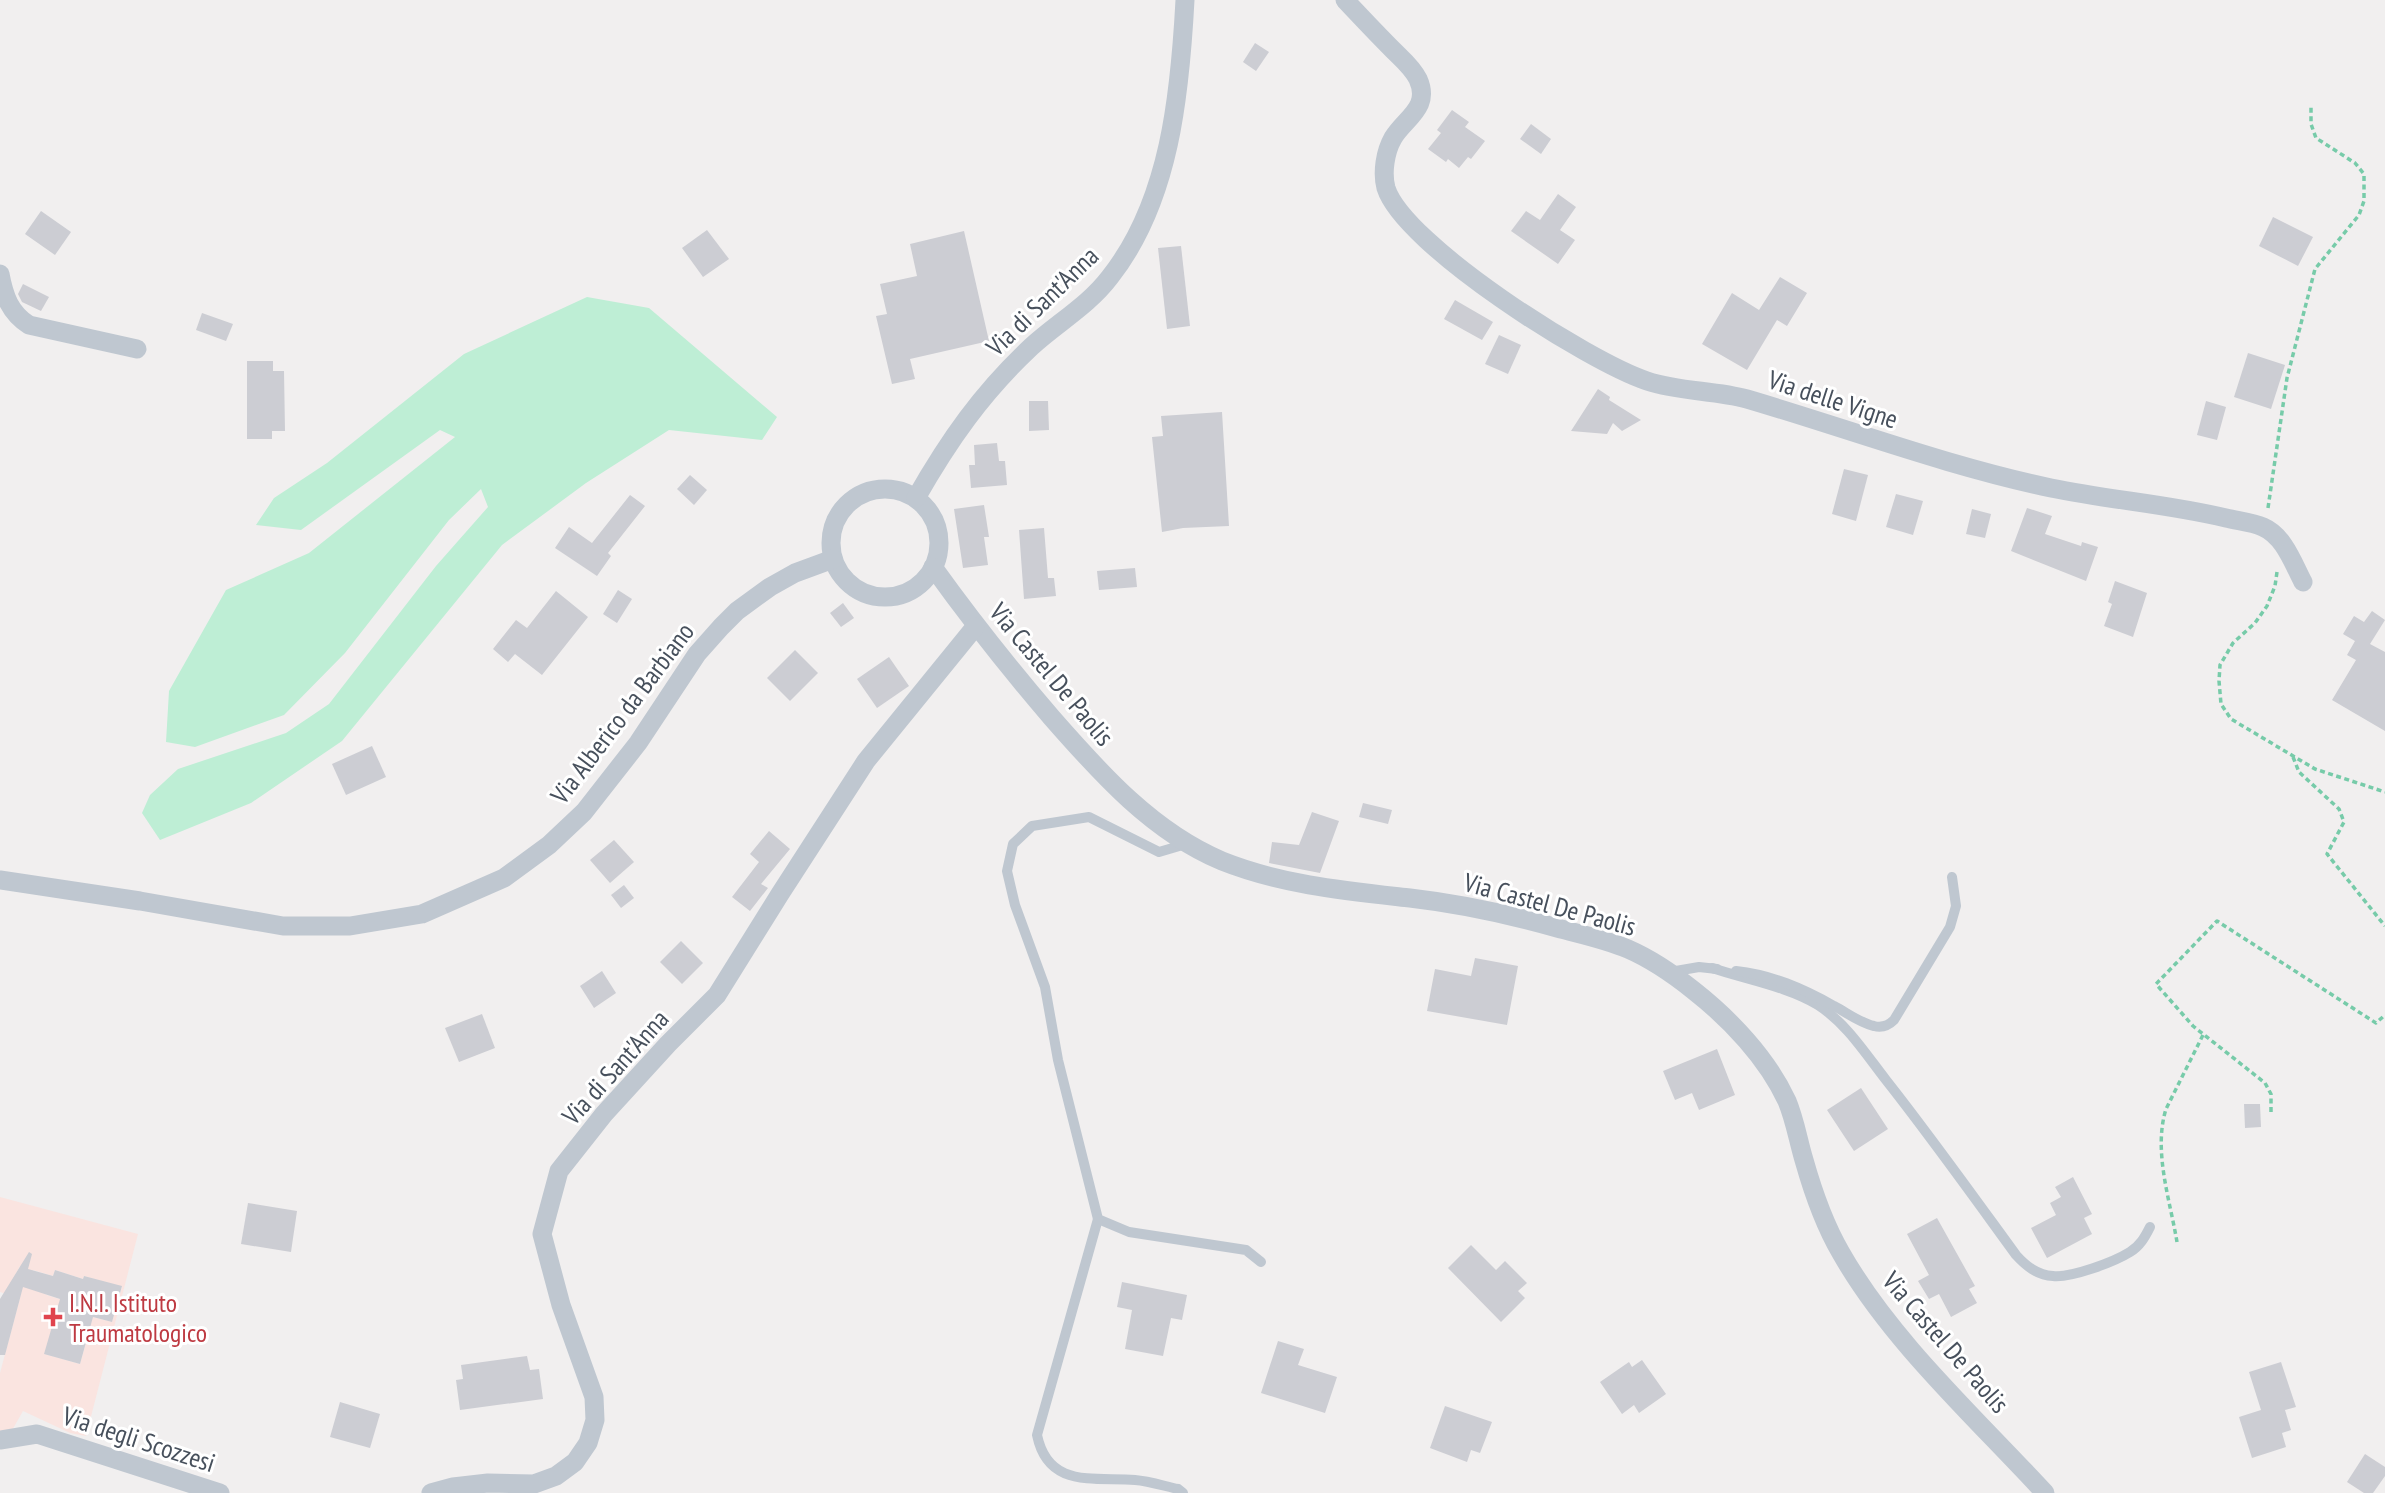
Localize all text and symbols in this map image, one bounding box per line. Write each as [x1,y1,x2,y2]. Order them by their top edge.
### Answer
street label: Via di Sant'Anna [978,239,1105,363]
street label: Via delle Vigne [1763,362,1902,435]
street label: Via Castel De Paolis [982,595,1121,752]
street label: Via Alberico da Barbiano [542,616,701,811]
street label: Via Castel De Paolis [1459,865,1640,943]
street label: Via di Sant'Anna [554,1003,675,1132]
street label: Via Castel De Paolis [1875,1264,2016,1419]
place label: I.N.I. Istituto Traumatologico [69,1286,207,1349]
marker: I.N.I. Istituto Traumatologico [43,1307,63,1327]
street label: Via degli Scozzesi [58,1399,219,1479]

